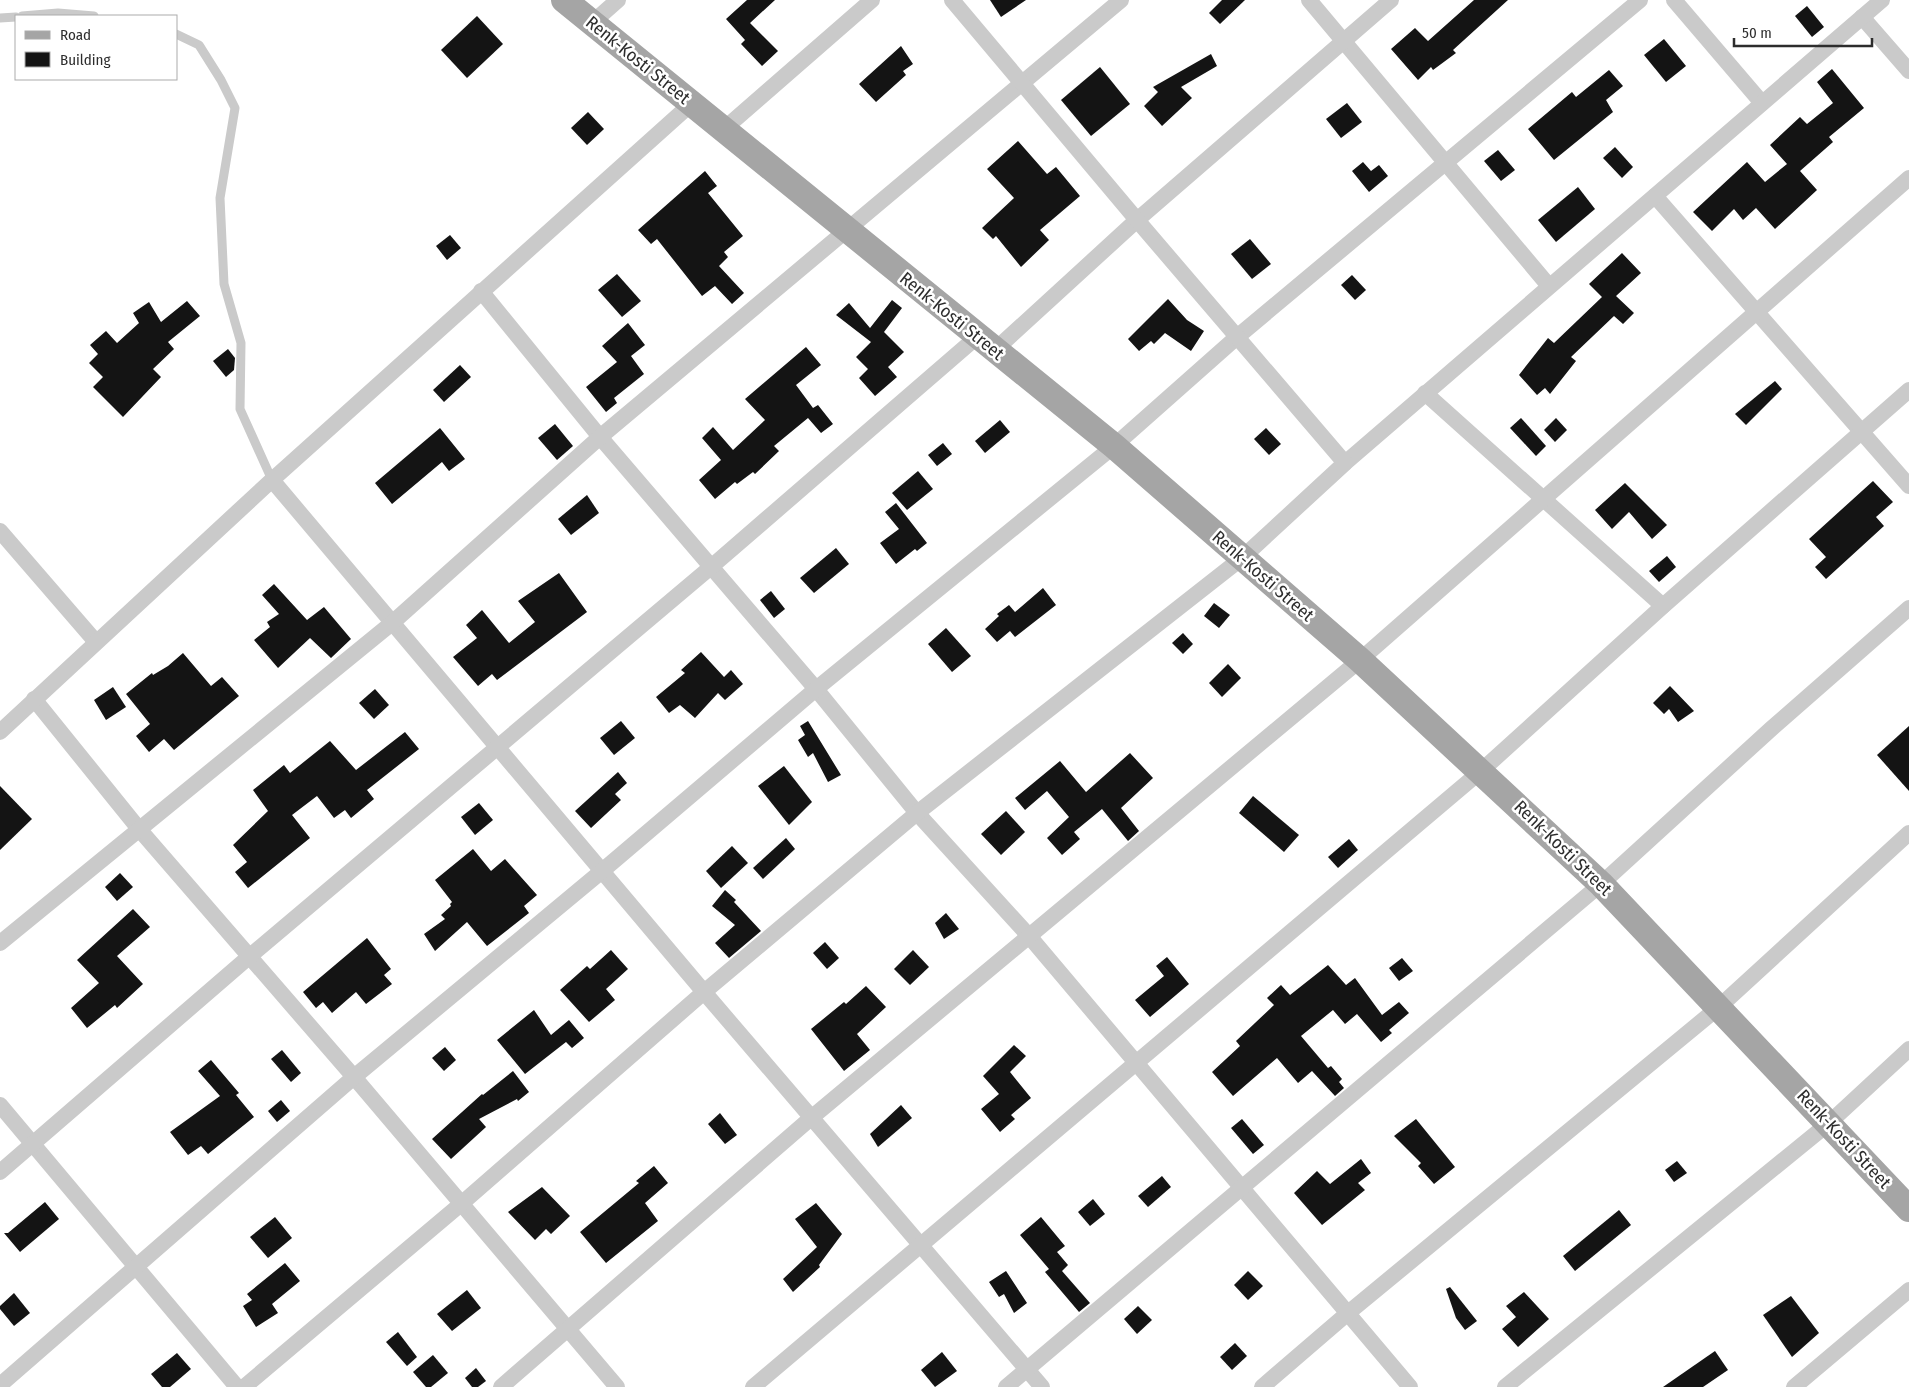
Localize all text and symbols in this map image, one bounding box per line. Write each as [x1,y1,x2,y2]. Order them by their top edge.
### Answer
street label: Renk-Kosti Street [581,11,695,109]
legend [15,15,178,80]
scale bar [1734,15,1872,47]
text: 50 m [1742,24,1772,42]
text: Road [60,26,91,44]
text: Building [60,51,111,69]
street label: Renk-Kosti Street [895,267,1009,365]
street label: Renk-Kosti Street [1208,526,1318,626]
street label: Renk-Kosti Street [1509,796,1617,900]
street label: Renk-Kosti Street [1792,1085,1896,1193]

